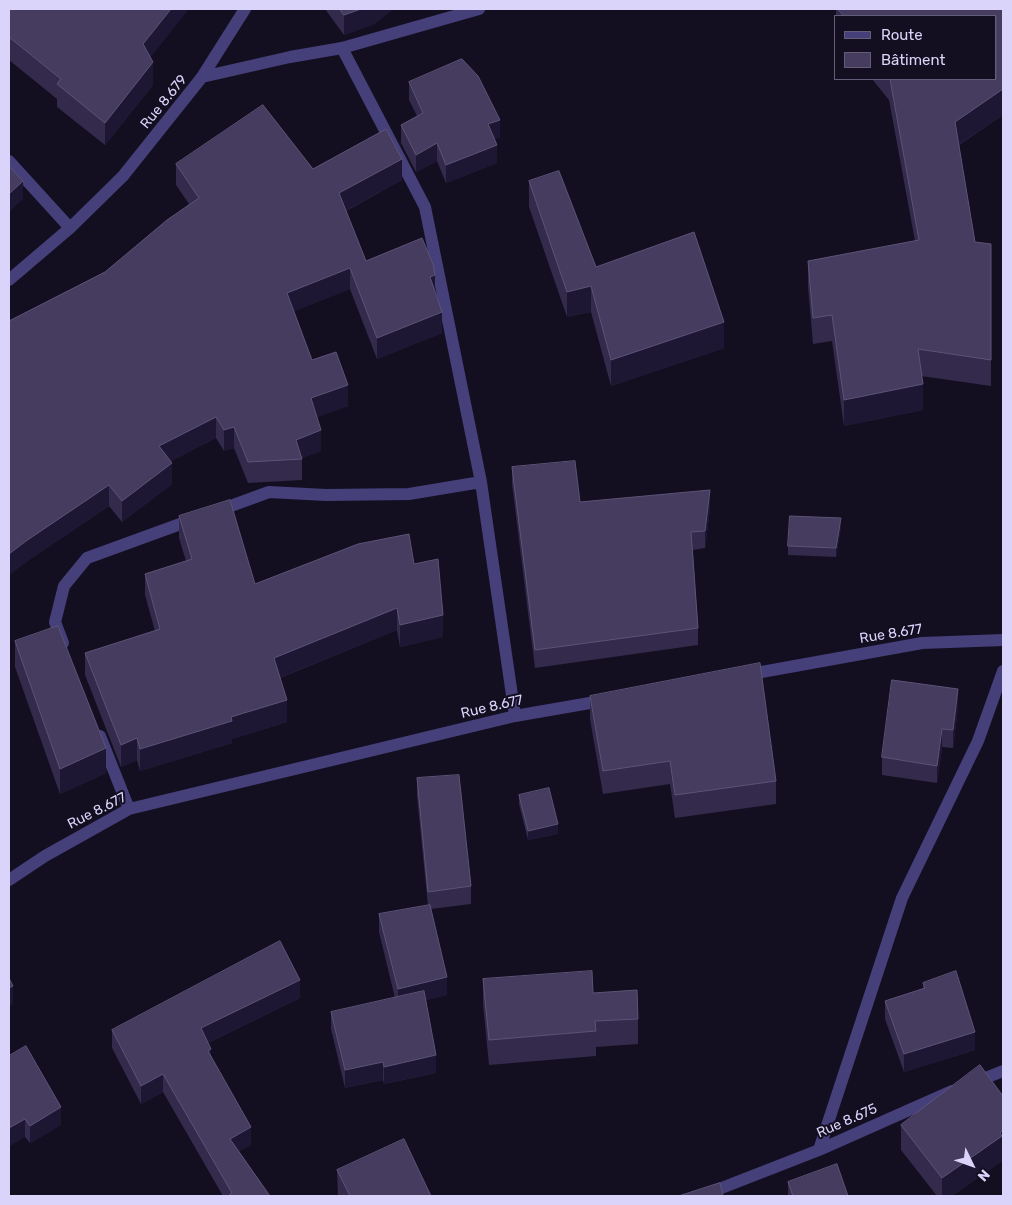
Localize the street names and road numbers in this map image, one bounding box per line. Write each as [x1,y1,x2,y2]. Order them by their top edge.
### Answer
street label: Rue 8.679 [137,72,191,132]
street label: Rue 8.677 [858,621,924,647]
street label: Rue 8.677 [459,692,525,722]
street label: Rue 8.677 [65,789,129,833]
street label: Rue 8.675 [814,1100,880,1142]

